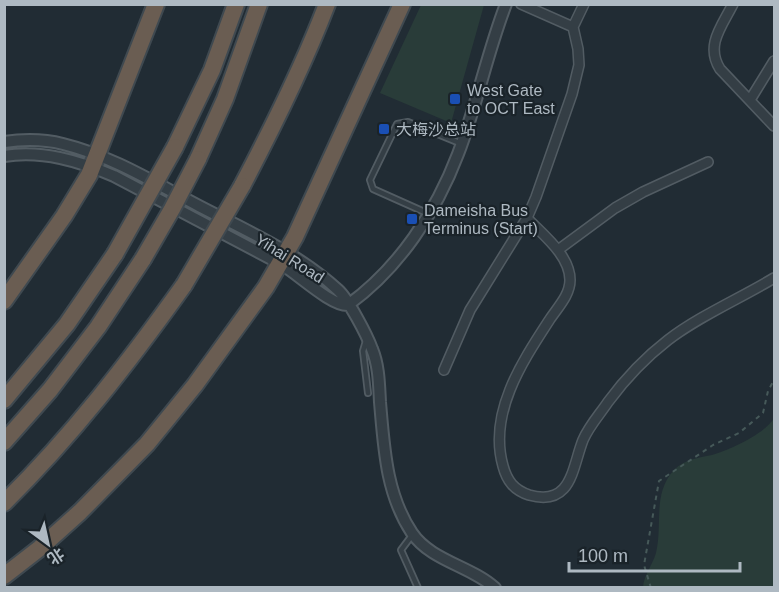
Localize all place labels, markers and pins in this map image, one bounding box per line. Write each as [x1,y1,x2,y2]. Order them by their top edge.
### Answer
place label: West Gate to OCT East [467,82,555,117]
marker: West Gate to OCT East [448,92,462,106]
place label: 大梅沙总站 [396,121,476,138]
marker: 大梅沙总站 [377,122,391,136]
place label: Dameisha Bus Terminus (Start) [424,202,538,237]
marker: Dameisha Bus Terminus (Start) [405,212,419,226]

